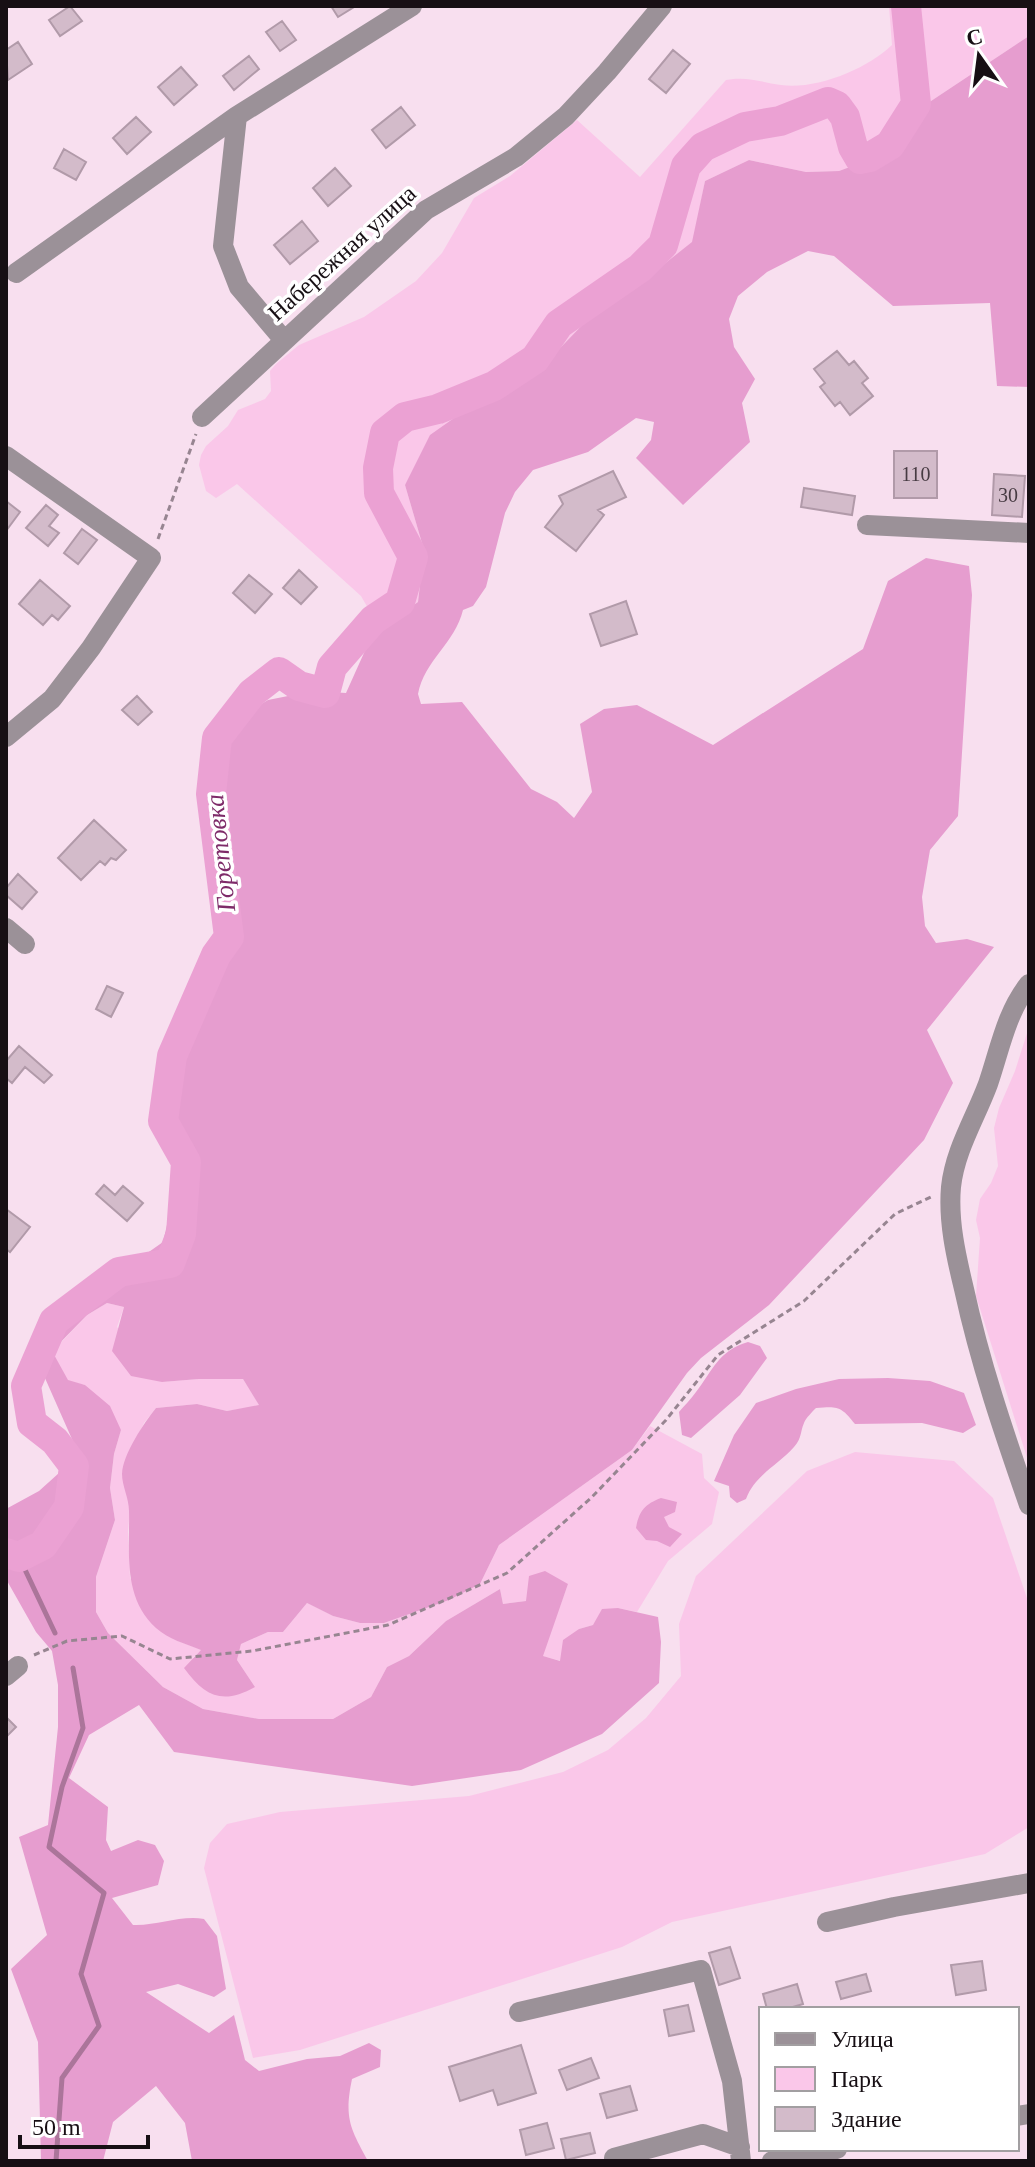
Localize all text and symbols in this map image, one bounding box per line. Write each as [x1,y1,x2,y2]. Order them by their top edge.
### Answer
north arrow [939,16,1019,96]
text: С [964,23,985,51]
street label: Набережная улица [263,180,421,326]
house number: 110 [901,463,931,485]
house number: 30 [998,484,1018,506]
water label: Горетовка [200,793,241,914]
legend [759,2007,1019,2151]
text: Улица [831,2026,894,2052]
text: Парк [831,2066,883,2092]
scale bar [20,2099,148,2149]
text: Здание [831,2106,902,2132]
text: 50 m [32,2114,81,2140]

